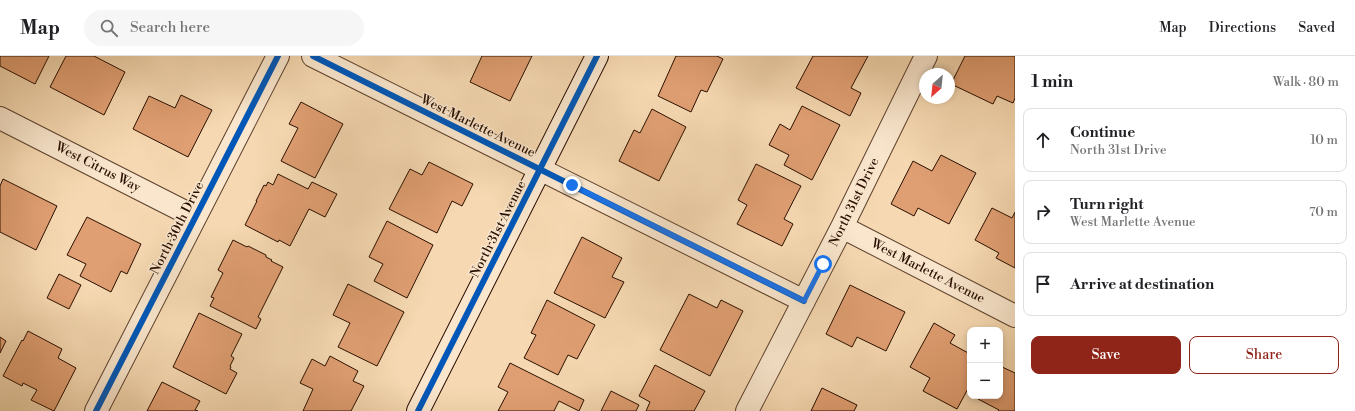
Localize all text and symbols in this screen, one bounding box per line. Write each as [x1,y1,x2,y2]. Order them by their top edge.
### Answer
search box [84,10,364,46]
text: Map [20,16,60,40]
icon: search [98,17,120,39]
text: Search here [130,18,210,37]
text: Map [1159,19,1187,37]
text: Directions [1209,19,1276,37]
text: Saved [1298,19,1335,37]
north arrow [919,68,955,104]
text: 1 min [1031,71,1073,93]
text: Walk · 80 m [1273,74,1339,90]
street label: West Marlette Avenue [417,91,538,161]
text: Continue [1070,123,1135,142]
icon: ahead [1032,129,1054,151]
text: 10 m [1310,132,1338,148]
street label: West Citrus Way [52,138,144,196]
text: North 31st Drive [1070,142,1167,158]
street label: North 31st Drive [826,155,883,249]
route end [563,176,581,194]
street label: North 31st Avenue [467,178,529,280]
street label: North 30th Drive [147,179,207,277]
text: Turn right [1070,195,1144,214]
icon: right [1032,201,1054,223]
text: 70 m [1309,204,1338,220]
text: West Marlette Avenue [1070,214,1196,230]
street label: West Marlette Avenue [867,235,988,307]
route start [814,255,832,273]
icon: arrive [1032,273,1054,295]
text: Arrive at destination [1070,275,1214,294]
map controls [967,327,1003,399]
button: + [967,327,1003,363]
button: Save [1031,336,1181,374]
button: Share [1189,336,1339,374]
button: − [967,363,1003,399]

